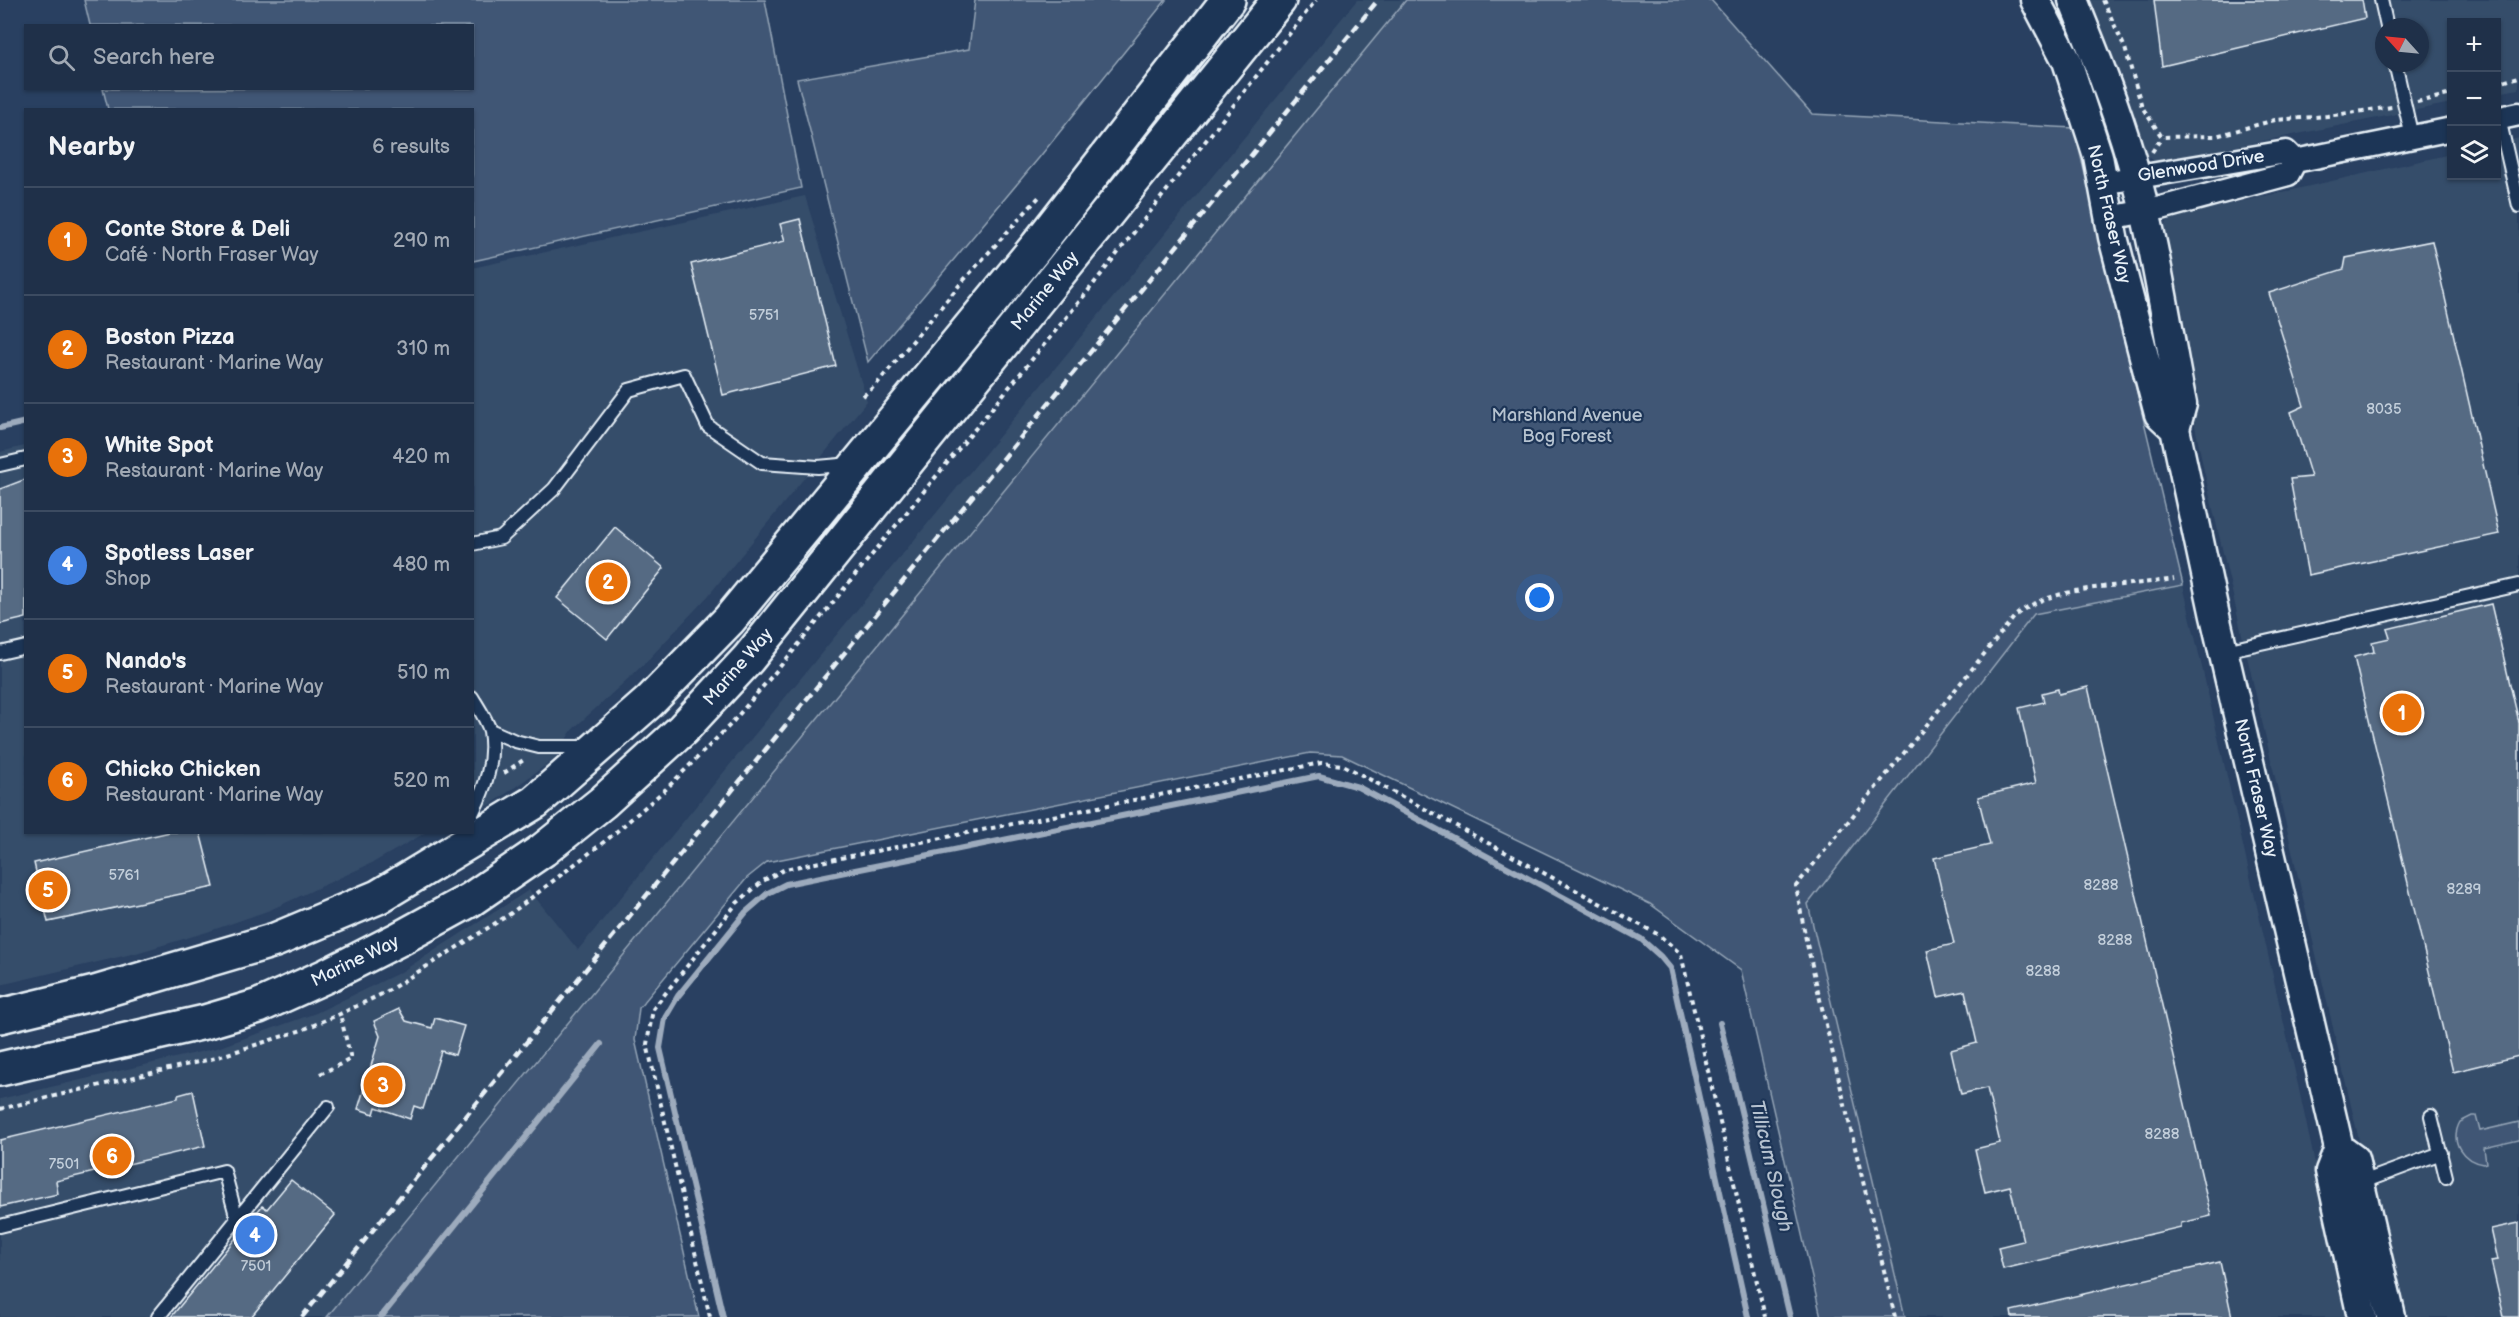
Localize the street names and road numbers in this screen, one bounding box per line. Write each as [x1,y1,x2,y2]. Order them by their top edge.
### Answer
street label: North Fraser Way [2083,143,2135,286]
street label: Glenwood Drive [2136,146,2266,186]
street label: Marine Way [1007,247,1084,335]
street label: Marine Way [699,624,778,710]
street label: North Fraser Way [2230,717,2282,860]
street label: Marine Way [308,930,403,991]

